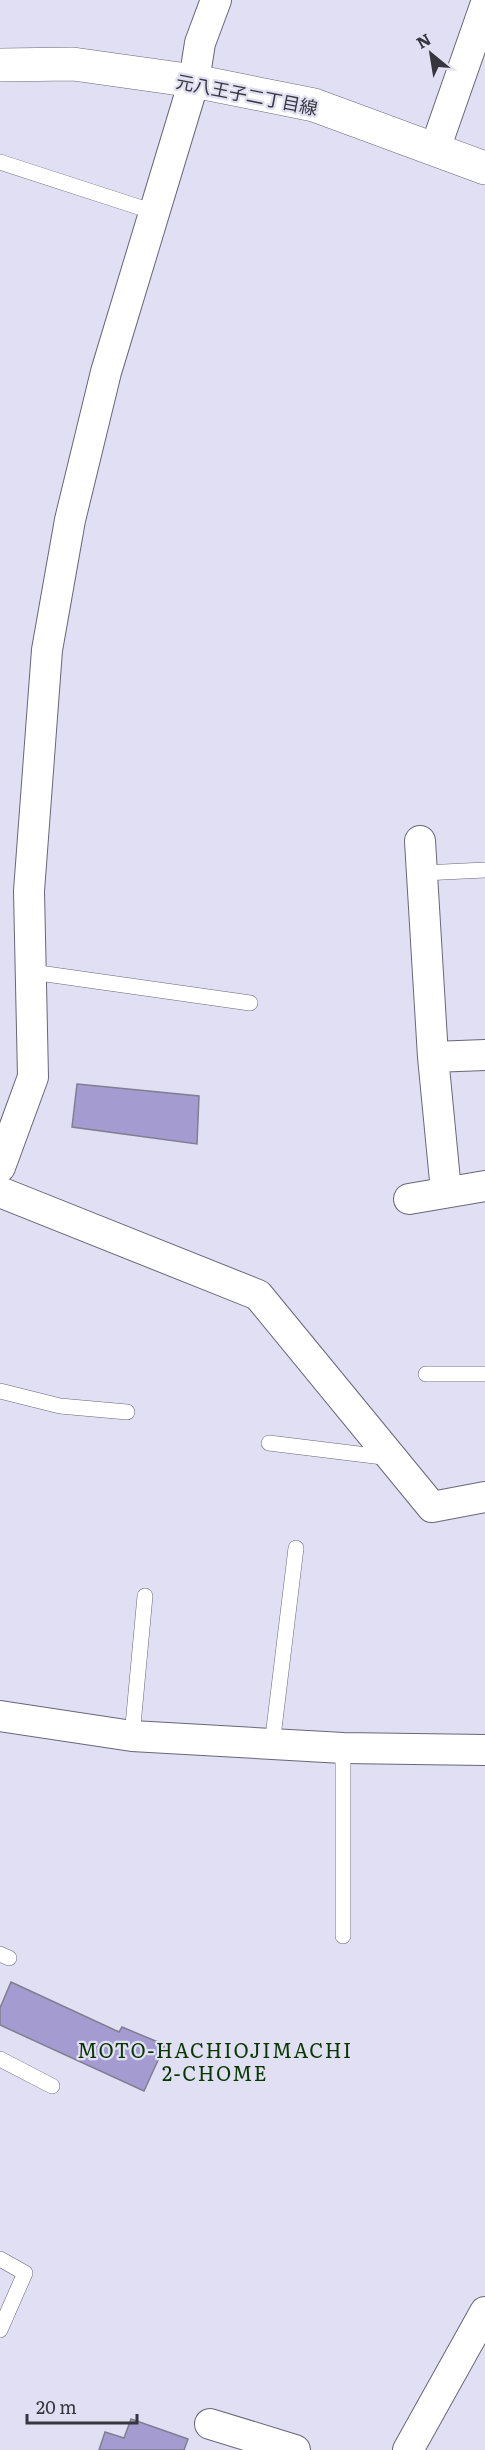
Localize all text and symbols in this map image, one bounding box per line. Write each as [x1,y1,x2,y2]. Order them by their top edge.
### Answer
north arrow [401,24,461,84]
text: N [411,26,435,54]
street label: 元八王子二丁目線 [174,67,320,121]
district label: MOTO-HACHIOJIMACHI 2-CHOME [77,2034,353,2087]
scale bar [27,2387,136,2425]
text: 20 m [36,2393,77,2420]

